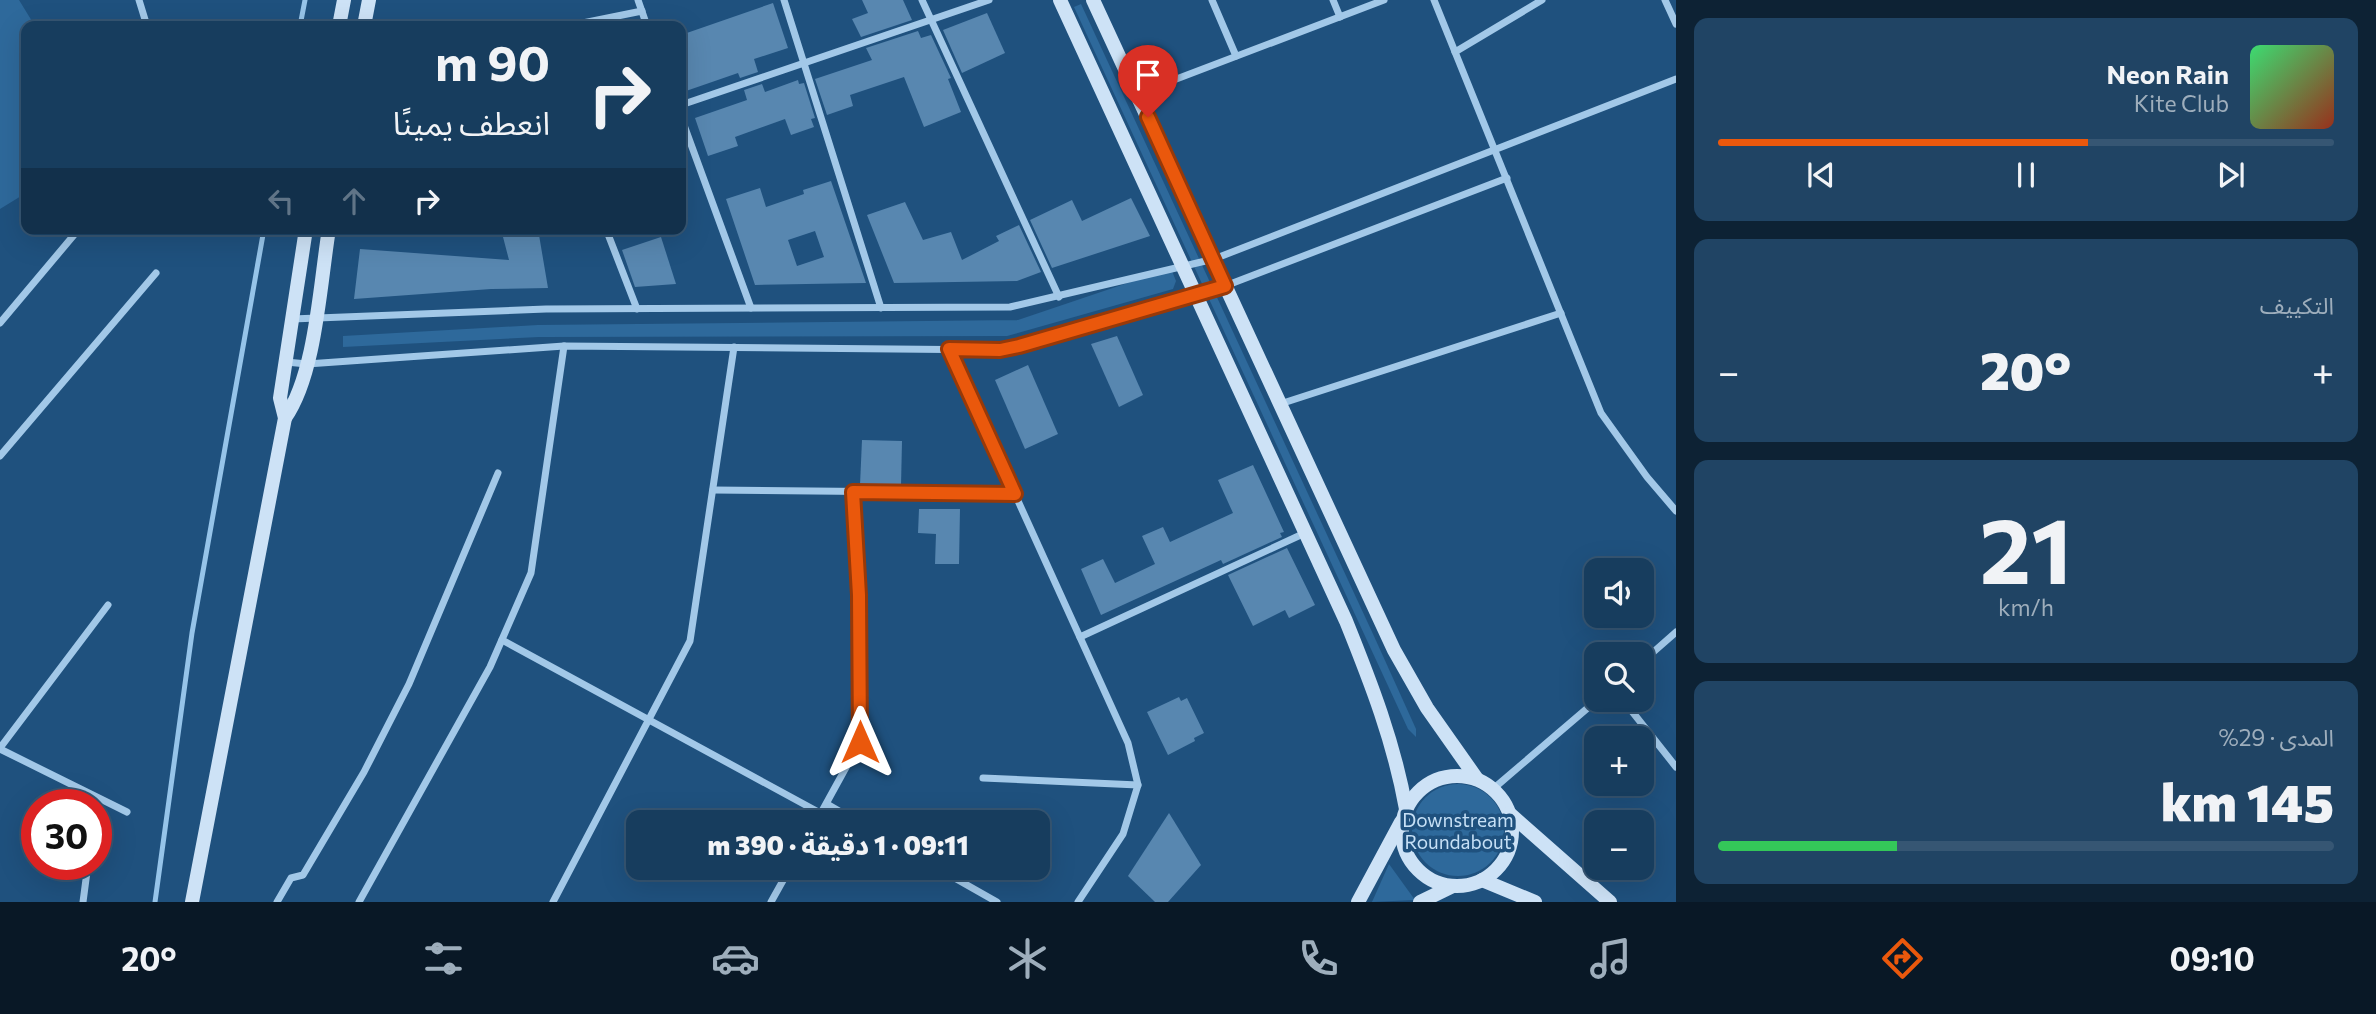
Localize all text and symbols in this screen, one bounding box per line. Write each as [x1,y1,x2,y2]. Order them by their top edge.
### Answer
text: 90 m [435,31,550,91]
pin [1118,45,1178,117]
icon: right [574,49,665,140]
icon: arrive [1129,56,1167,94]
text: Neon Rain [2106,58,2229,89]
text: Kite Club [2134,89,2229,117]
text: انعطف يمينًا [393,102,550,142]
icon: previous [1802,156,1840,194]
icon: pause [2007,156,2045,194]
icon: next [2212,156,2250,194]
icon: left [262,182,300,220]
icon: ahead [335,182,373,220]
icon: right [408,182,446,220]
text: التكييف [2260,291,2334,319]
text: 20° [1980,337,2071,401]
text: − [1718,347,1740,394]
text: + [2312,347,2334,394]
text: 21 [1980,491,2072,603]
map controls [1584,558,1654,880]
button: sound [1584,558,1654,628]
text: km/h [1998,593,2054,621]
button: search [1584,642,1654,712]
position arrow [823,705,897,779]
text: المدى · 29% [2218,723,2334,751]
button: + [1584,726,1654,796]
text: 145 km [2161,769,2334,833]
speed limit sign: 30 [21,789,112,880]
park label: Downstream Roundabout [1402,808,1514,853]
button: − [1584,810,1654,880]
text: 09:11 · 1 دقيقة · 390 m [707,829,969,860]
icon: filters [419,934,468,983]
icon: car [711,934,760,983]
icon: climate [1003,934,1052,983]
icon: phone [1294,934,1343,983]
icon: music [1586,934,1635,983]
icon: directions [1878,934,1927,983]
text: 20° [121,938,177,978]
text: 09:10 [2169,938,2255,978]

